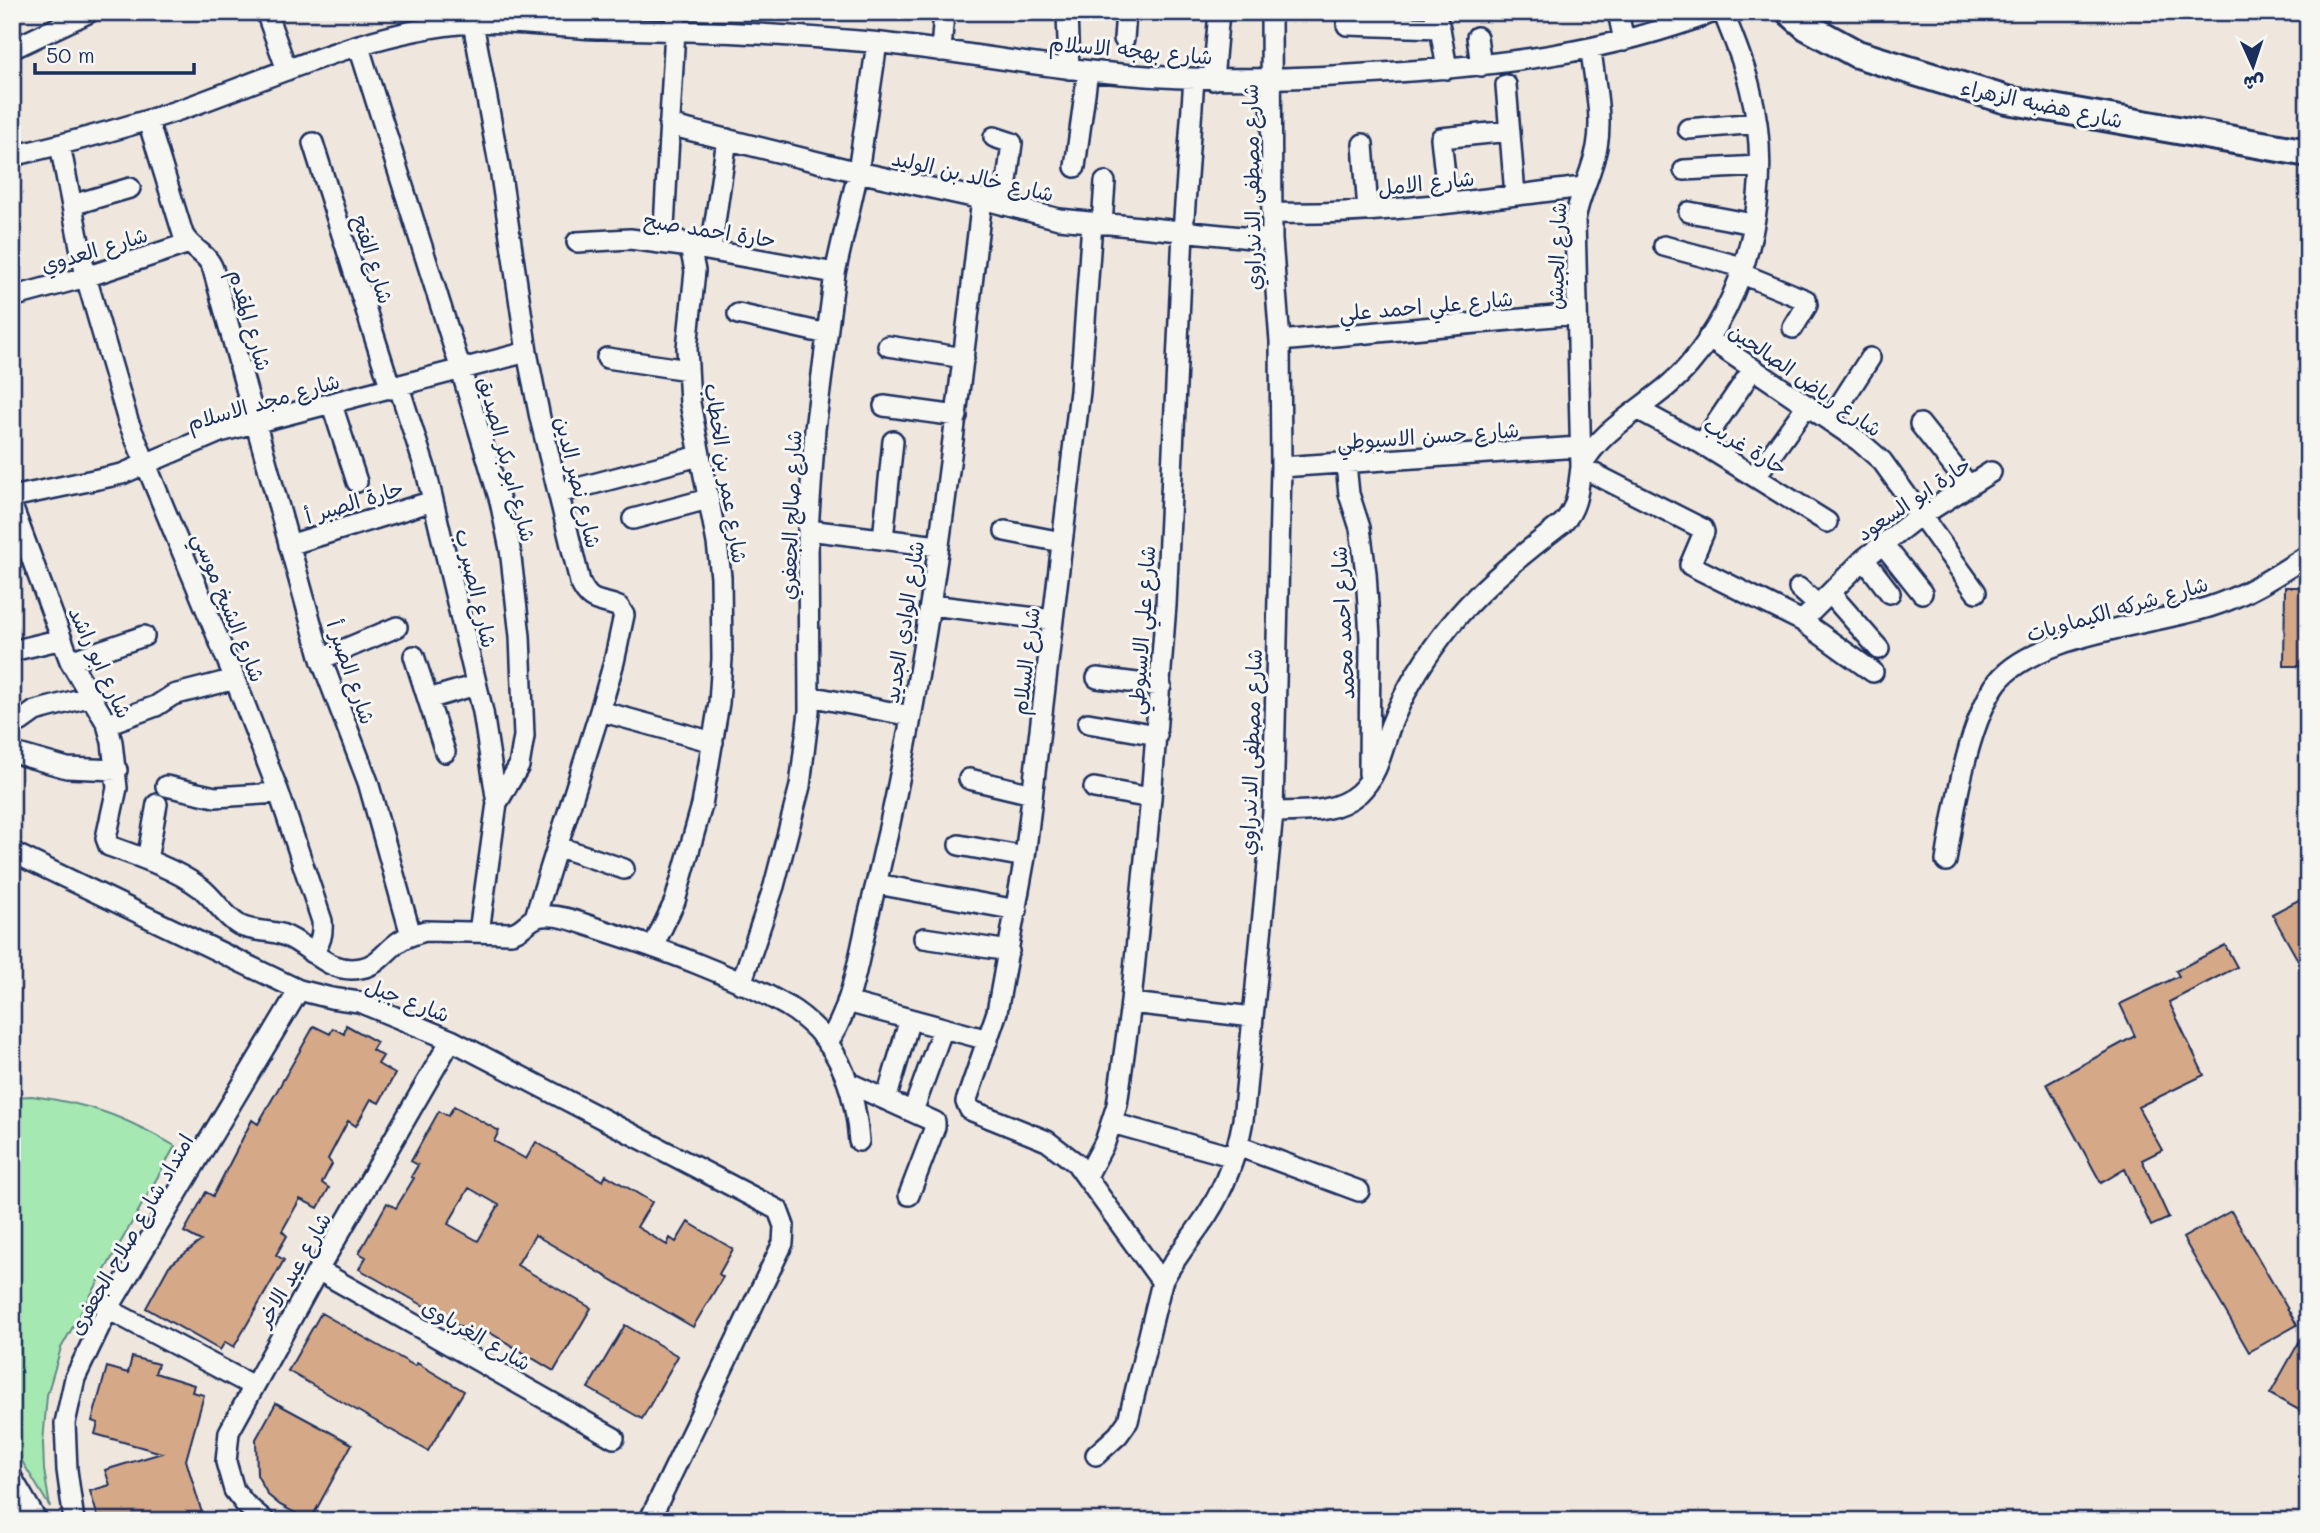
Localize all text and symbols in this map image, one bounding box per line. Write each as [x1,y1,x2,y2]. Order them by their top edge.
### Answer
street label: شارع بهجه الاسلام [1048,28,1214,74]
scale bar [35,32,194,76]
north arrow [2218,32,2288,102]
text: 50 m [46,41,95,68]
text: ش [2243,70,2265,97]
street label: شارع هضبه الزهراء [1958,73,2126,136]
street label: شارع مصطفى الدندراوي [1236,83,1269,291]
street label: شارع خالد بن الوليد [889,143,1057,210]
street label: شارع الامل [1376,163,1476,203]
street label: شارع الجيش [1541,202,1574,310]
street label: حارة احمد صبح [642,205,778,255]
street label: شارع الفتح [345,211,400,308]
street label: شارع العدوي [37,220,152,281]
street label: شارع المقدم [220,266,278,375]
street label: شارع علي احمد علي [1338,284,1515,333]
street label: شارع رياض الصالحين [1723,316,1888,444]
street label: شارع مجد الاسلام [184,366,344,440]
street label: شارع ابو بكر الصديق [470,374,543,545]
street label: شارع عمر بن الخطاب [696,381,755,565]
street label: حارة غريب [1699,410,1793,481]
street label: شارع نصر الدين [547,413,608,551]
street label: شارع حسن الاسيوطي [1336,415,1520,462]
street label: شارع صالح الجعفري [774,430,809,601]
street label: حارة ابو السعود [1851,450,1976,548]
street label: حارة الصبر أ [302,473,407,530]
street label: شارع الصبر ب [447,526,504,651]
street label: شارع الشيخ موسي [181,528,272,688]
street label: شارع الوادي الجديد [877,539,932,706]
street label: شارع علي الاسيوطي [1122,544,1167,716]
street label: شارع احمد محمد [1324,545,1362,700]
street label: شارع شركه الكيماويات [2023,569,2212,650]
street label: شارع ابو راشد [61,602,139,724]
street label: شارع السلام [1005,606,1049,717]
street label: شارع الصبر أ [319,616,382,729]
street label: شارع مصطفى الدندراوي [1233,648,1270,856]
street label: شارع جبل [361,971,454,1030]
street label: امتداد شارع صلاح الجعفرى [61,1129,201,1341]
street label: شارع عبد الاخر [249,1207,339,1334]
street label: شارع الغرباوى [416,1292,536,1379]

